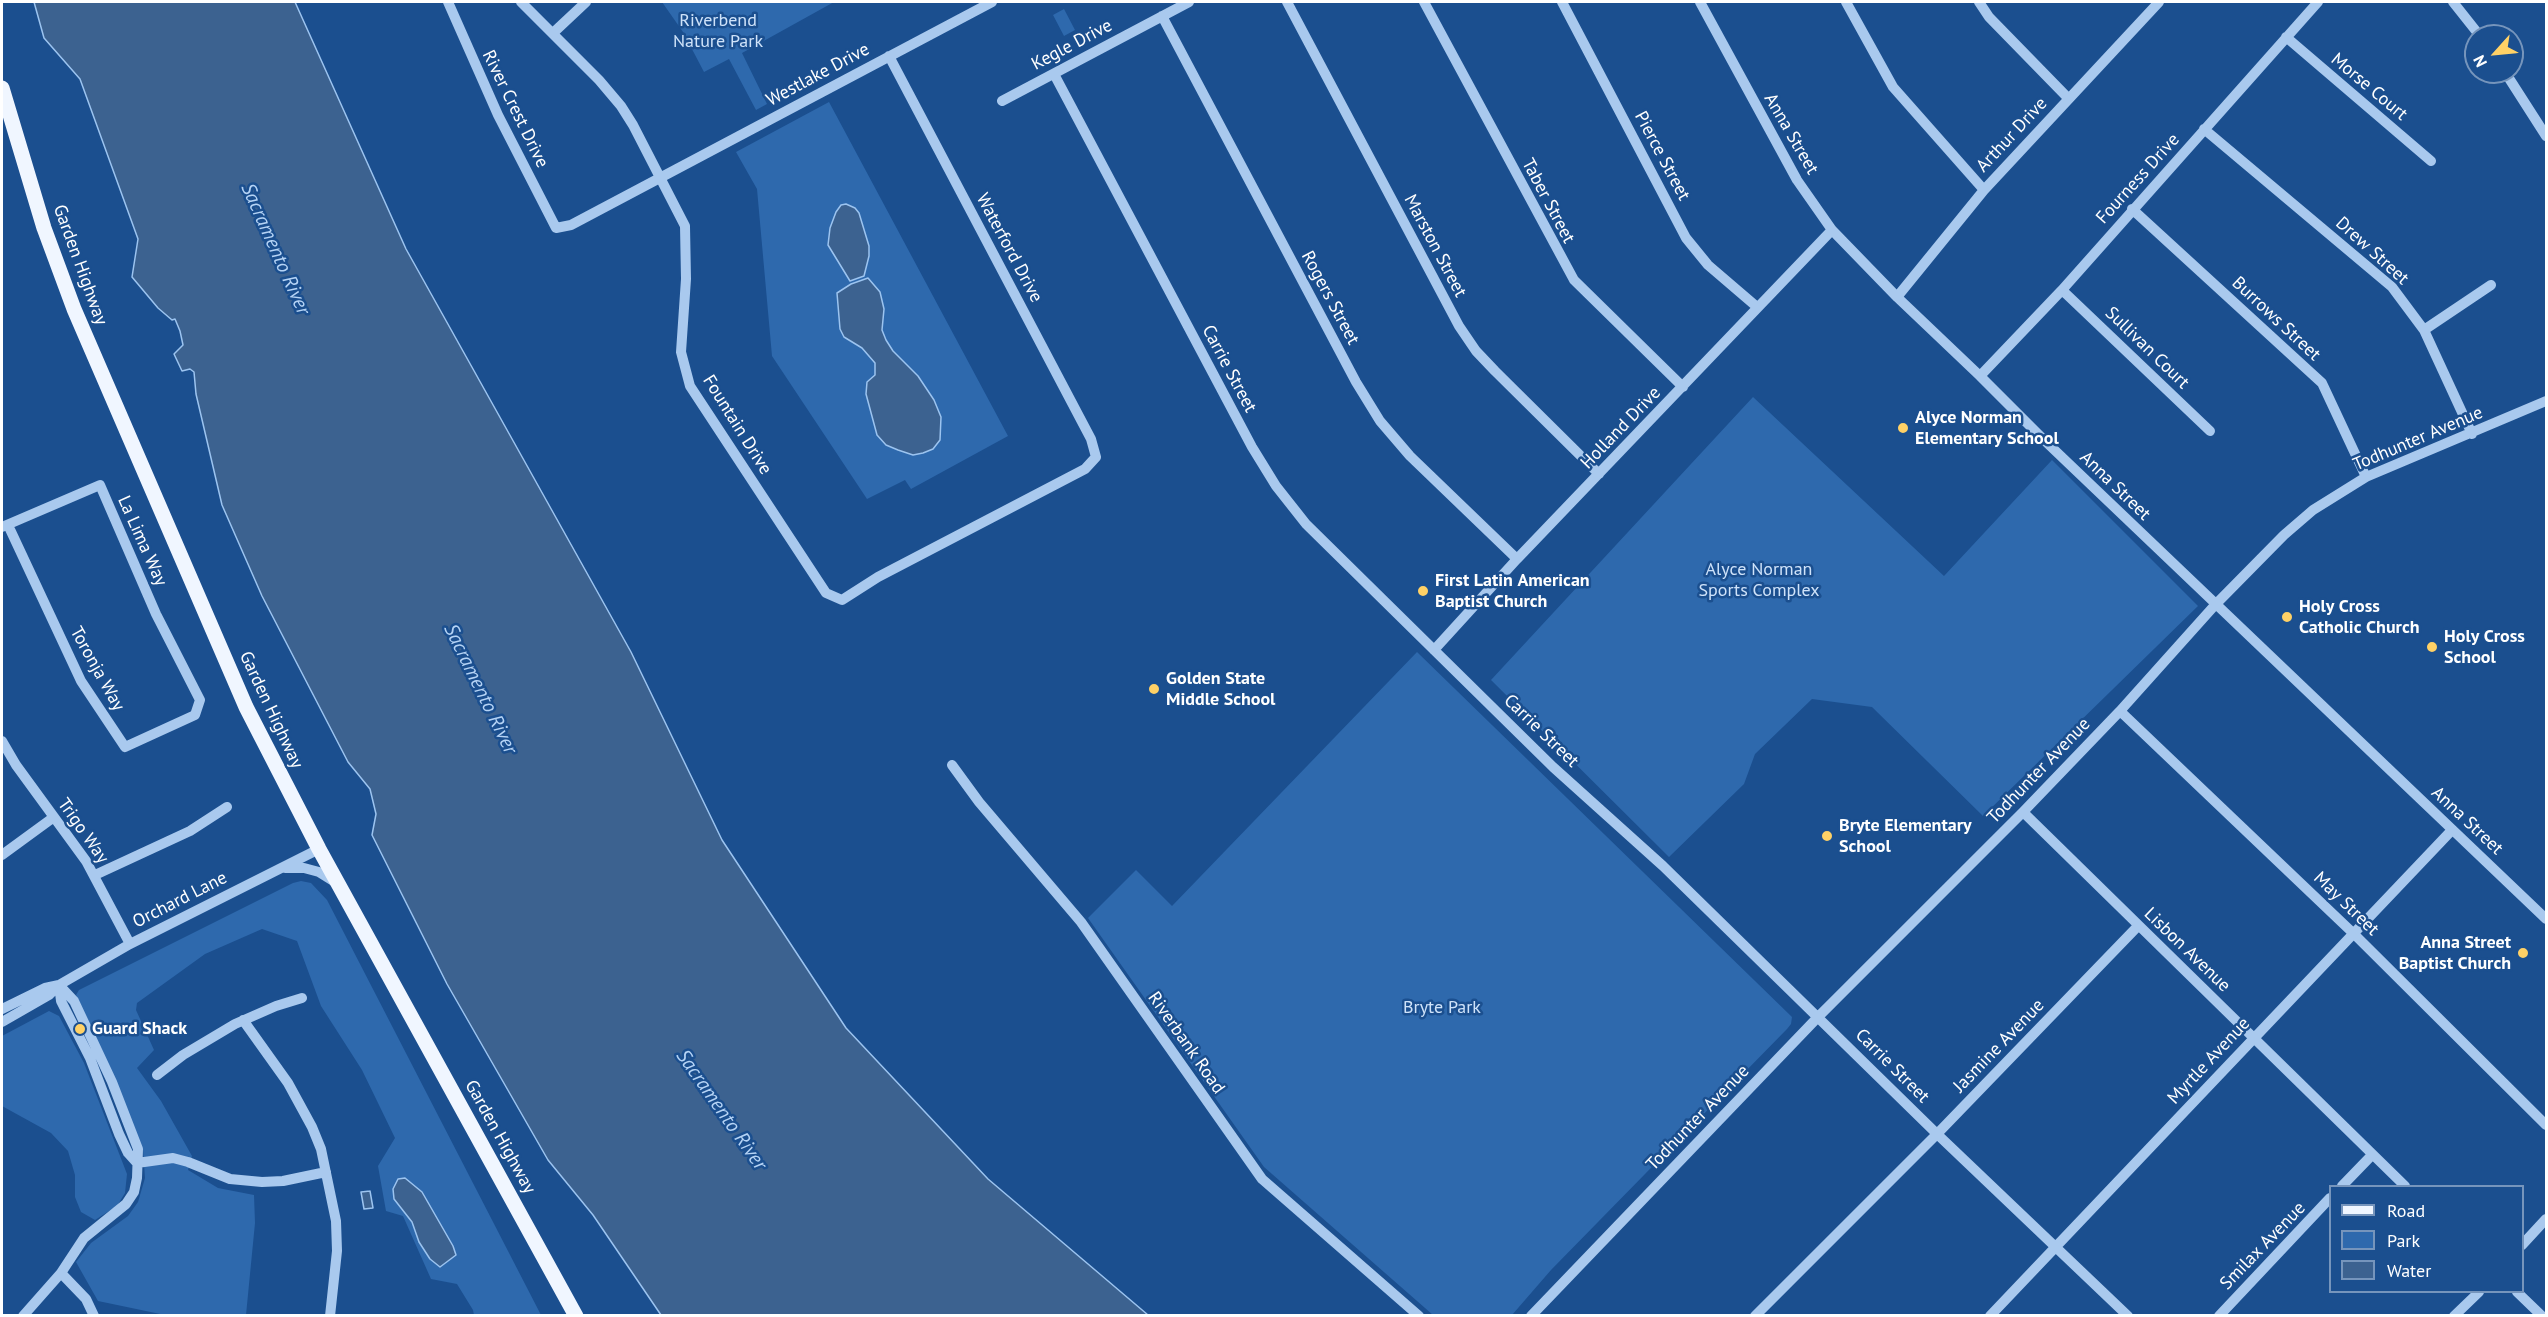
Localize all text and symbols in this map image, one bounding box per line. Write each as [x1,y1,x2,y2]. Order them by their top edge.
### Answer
park label: Riverbend Nature Park [673,10,763,52]
street label: Kegle Drive [1028,15,1116,75]
north arrow [2464,24,2524,84]
street label: Westlake Drive [763,39,873,111]
street label: River Crest Drive [477,47,553,171]
street label: Morse Court [2326,49,2412,125]
text: N [2468,52,2491,70]
street label: Anna Street [1759,90,1823,178]
street label: Arthur Drive [1972,93,2052,177]
street label: Pierce Street [1630,108,1694,204]
street label: Fourness Drive [2092,129,2184,229]
street label: Taber Street [1517,155,1579,247]
water label: Sacramento River [235,179,315,319]
street label: Waterford Drive [971,190,1047,306]
street label: Marston Street [1399,191,1471,301]
street label: Garden Highway [48,202,112,328]
street label: Drew Street [2331,213,2413,289]
street label: Rogers Street [1296,248,1364,348]
street label: Burrows Street [2227,272,2325,366]
street label: Sullivan Court [2100,303,2194,393]
street label: Carrie Street [1197,322,1261,416]
street label: Fountain Drive [698,371,776,479]
street label: Holland Drive [1576,382,1666,474]
street label: Todhunter Avenue [2350,402,2486,476]
place label: Alyce Norman Elementary School [1915,407,2059,450]
marker: Alyce Norman Elementary School [1896,421,1910,435]
street label: Anna Street [2075,447,2155,525]
street label: La Lima Way [112,492,172,590]
park label: Alyce Norman Sports Complex [1699,559,1819,602]
place label: First Latin American Baptist Church [1435,570,1590,612]
marker: First Latin American Baptist Church [1416,584,1430,598]
place label: Holy Cross Catholic Church [2299,596,2420,638]
marker: Holy Cross Catholic Church [2280,610,2294,624]
water label: Sacramento River [438,620,522,758]
street label: Toronja Way [65,623,129,715]
place label: Holy Cross School [2444,626,2525,668]
marker: Holy Cross School [2425,640,2439,654]
street label: Garden Highway [234,648,308,772]
place label: Golden State Middle School [1166,668,1275,710]
marker: Golden State Middle School [1147,682,1161,696]
street label: Carrie Street [1499,690,1583,772]
street label: Todhunter Avenue [1983,714,2095,828]
street label: Anna Street [2427,782,2507,860]
street label: Trigo Way [53,794,113,868]
place label: Bryte Elementary School [1839,815,1972,858]
marker: Bryte Elementary School [1820,829,1834,843]
street label: Orchard Lane [129,867,231,933]
street label: May Street [2309,868,2383,940]
street label: Lisbon Avenue [2139,903,2235,997]
place label: Anna Street Baptist Church [2399,932,2511,974]
marker: Anna Street Baptist Church [2516,946,2530,960]
street label: Riverbank Road [1143,988,1229,1098]
street label: Jasmine Avenue [1949,995,2049,1097]
park label: Bryte Park [1403,997,1481,1019]
street label: Myrtle Avenue [2163,1013,2255,1109]
place label: Guard Shack [92,1018,187,1040]
marker: Guard Shack [73,1022,87,1036]
street label: Carrie Street [1850,1024,1934,1108]
water label: Sacramento River [671,1045,771,1175]
street label: Todhunter Avenue [1642,1061,1754,1175]
street label: Garden Highway [460,1076,540,1198]
legend [2329,1185,2524,1293]
street label: Smilax Avenue [2216,1198,2310,1294]
text: Road [2387,1199,2425,1222]
text: Park [2387,1229,2420,1252]
text: Water [2387,1259,2431,1282]

